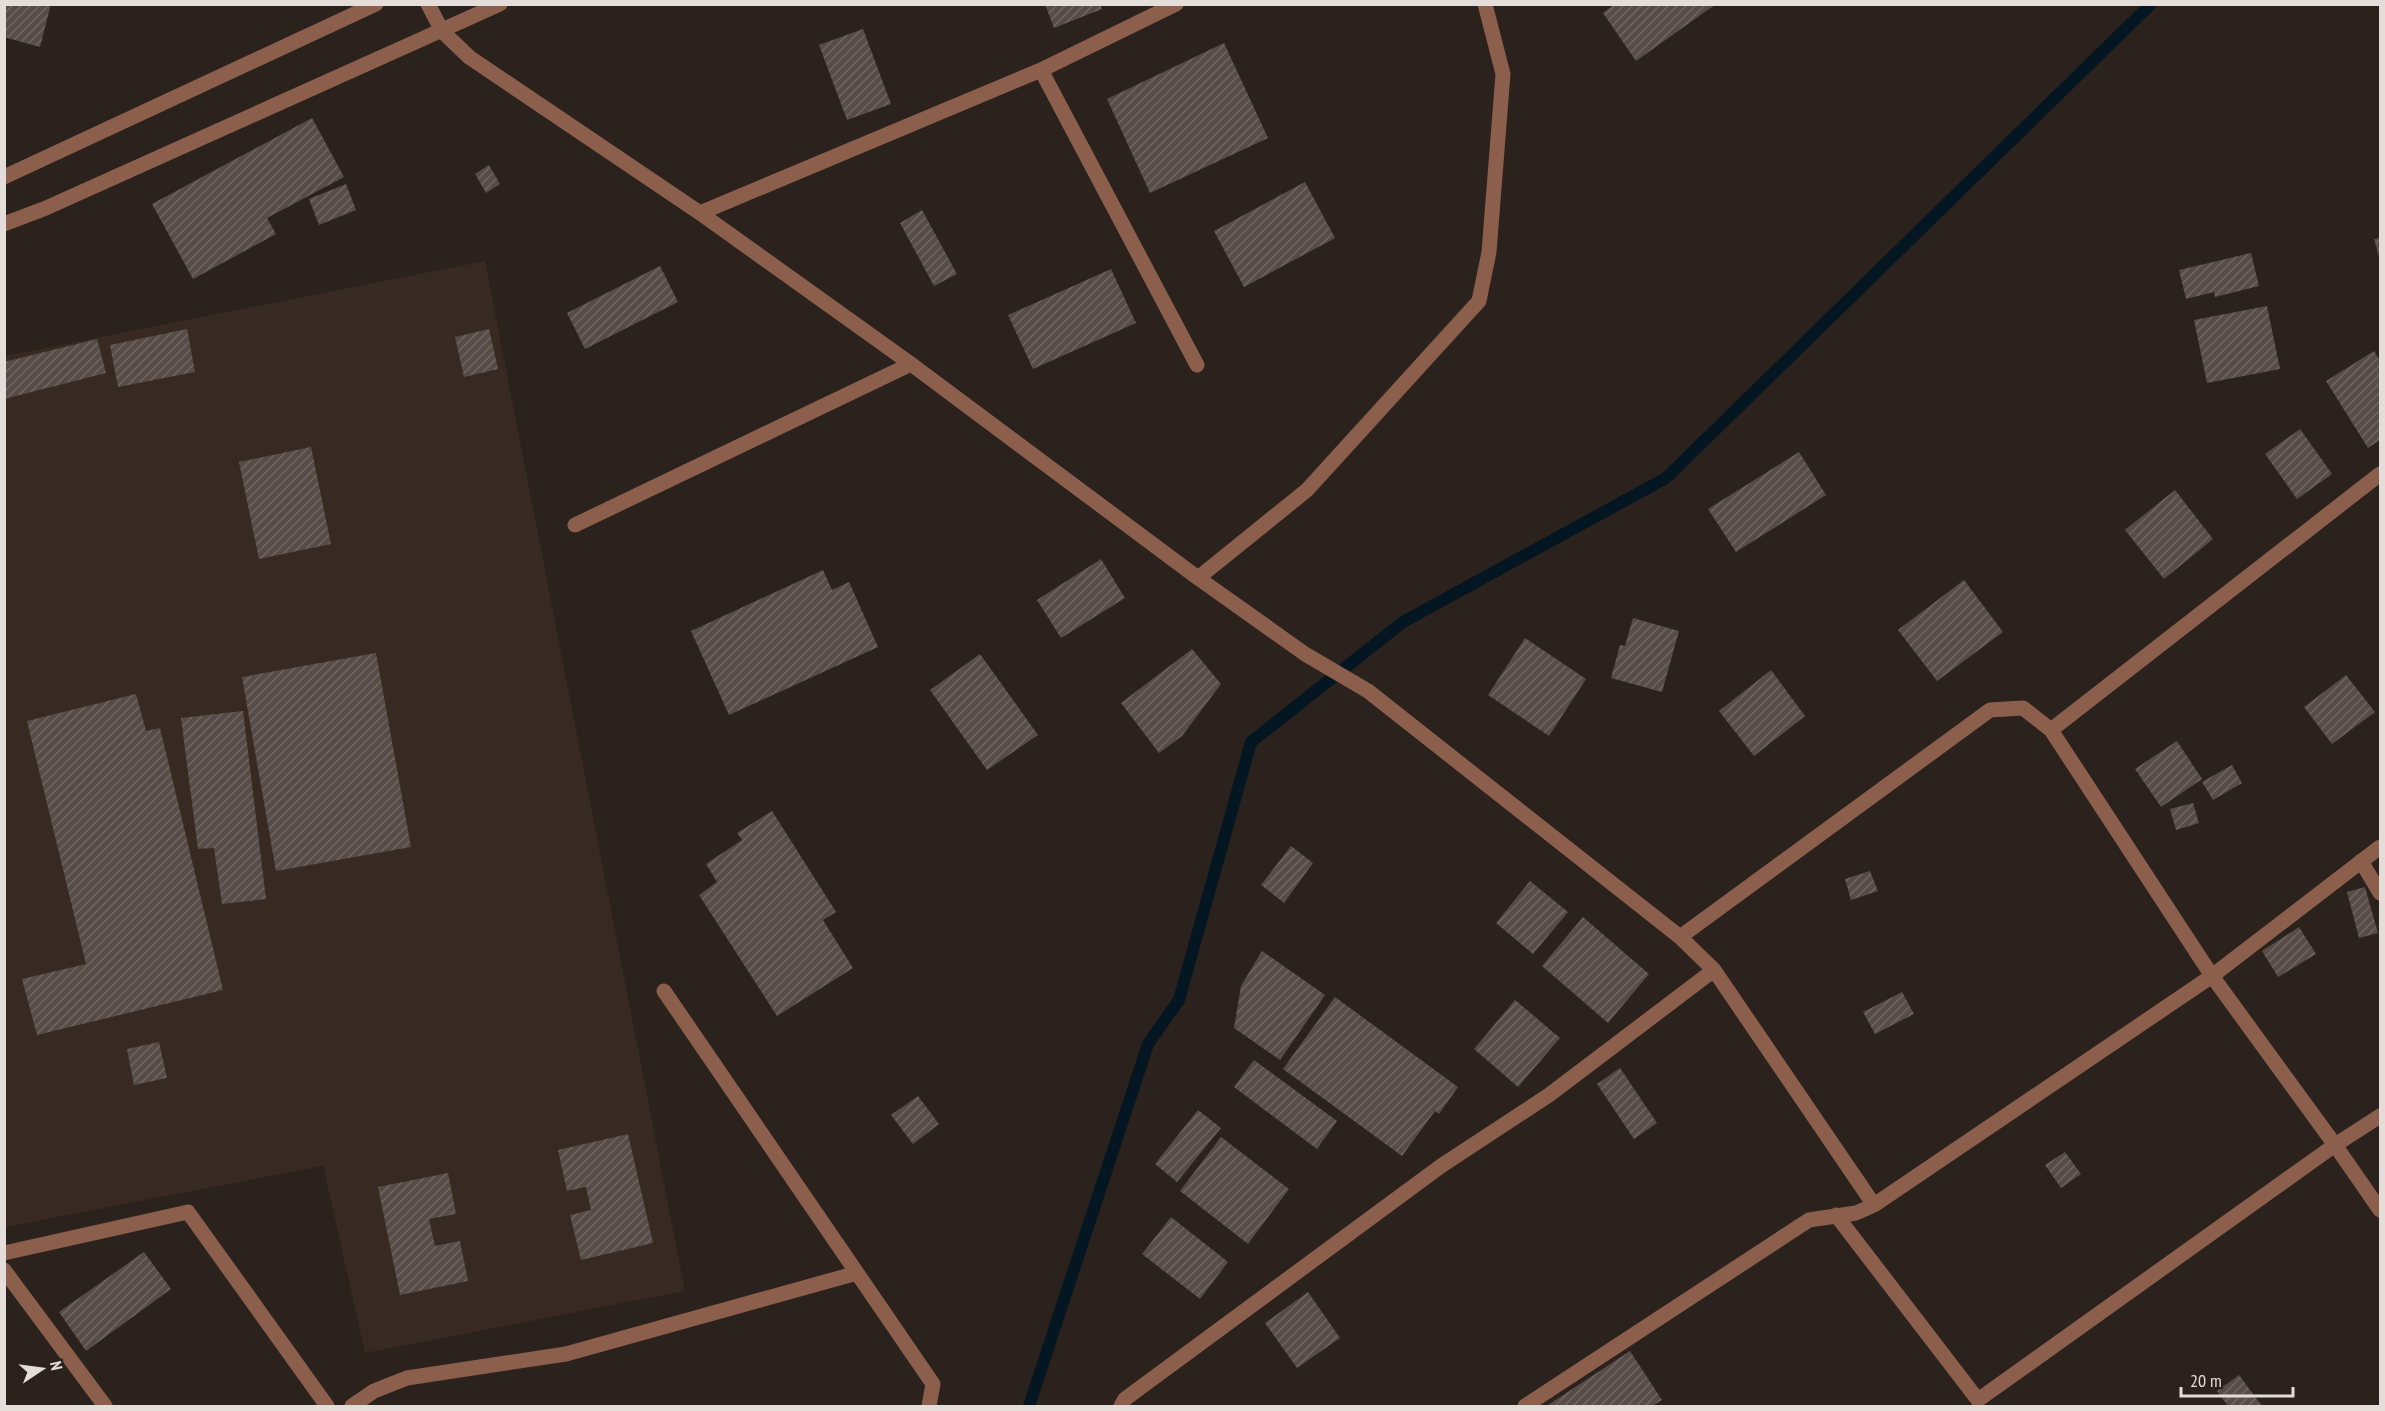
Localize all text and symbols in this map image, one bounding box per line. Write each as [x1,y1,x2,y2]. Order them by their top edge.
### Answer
north arrow [12,1339,72,1399]
text: N [46,1359,67,1372]
scale bar [2181,1360,2294,1398]
text: 20 m [2190,1369,2222,1392]

